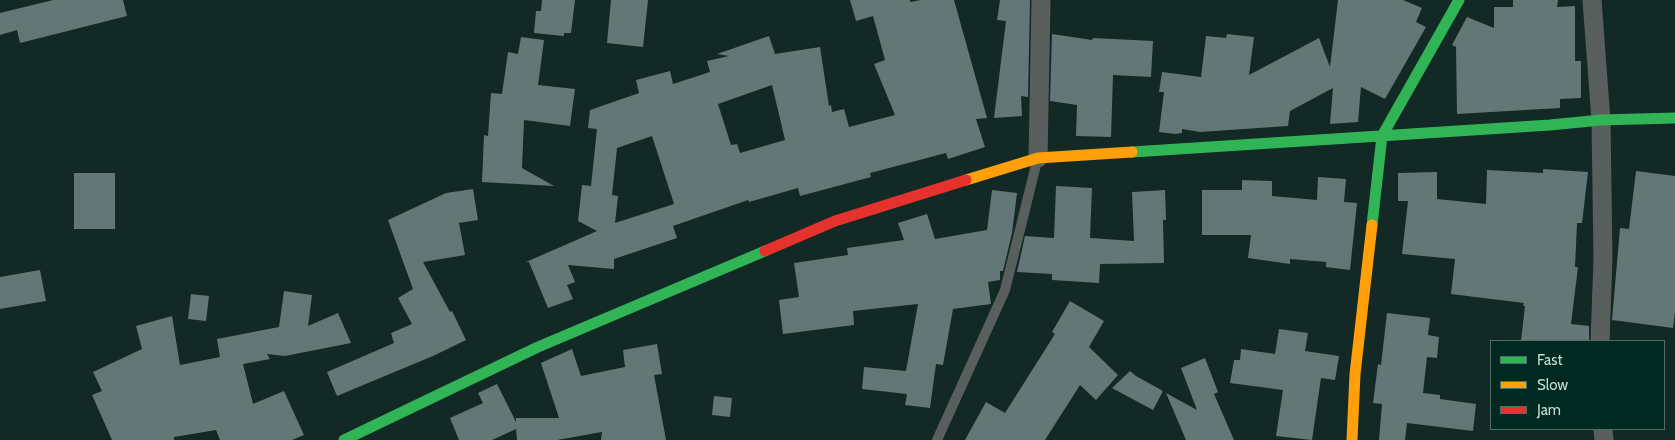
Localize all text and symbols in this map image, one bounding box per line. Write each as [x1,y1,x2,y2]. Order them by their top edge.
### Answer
legend [1490,340,1665,430]
text: Fast [1537,351,1562,369]
text: Slow [1537,376,1568,394]
text: Jam [1537,401,1561,419]

